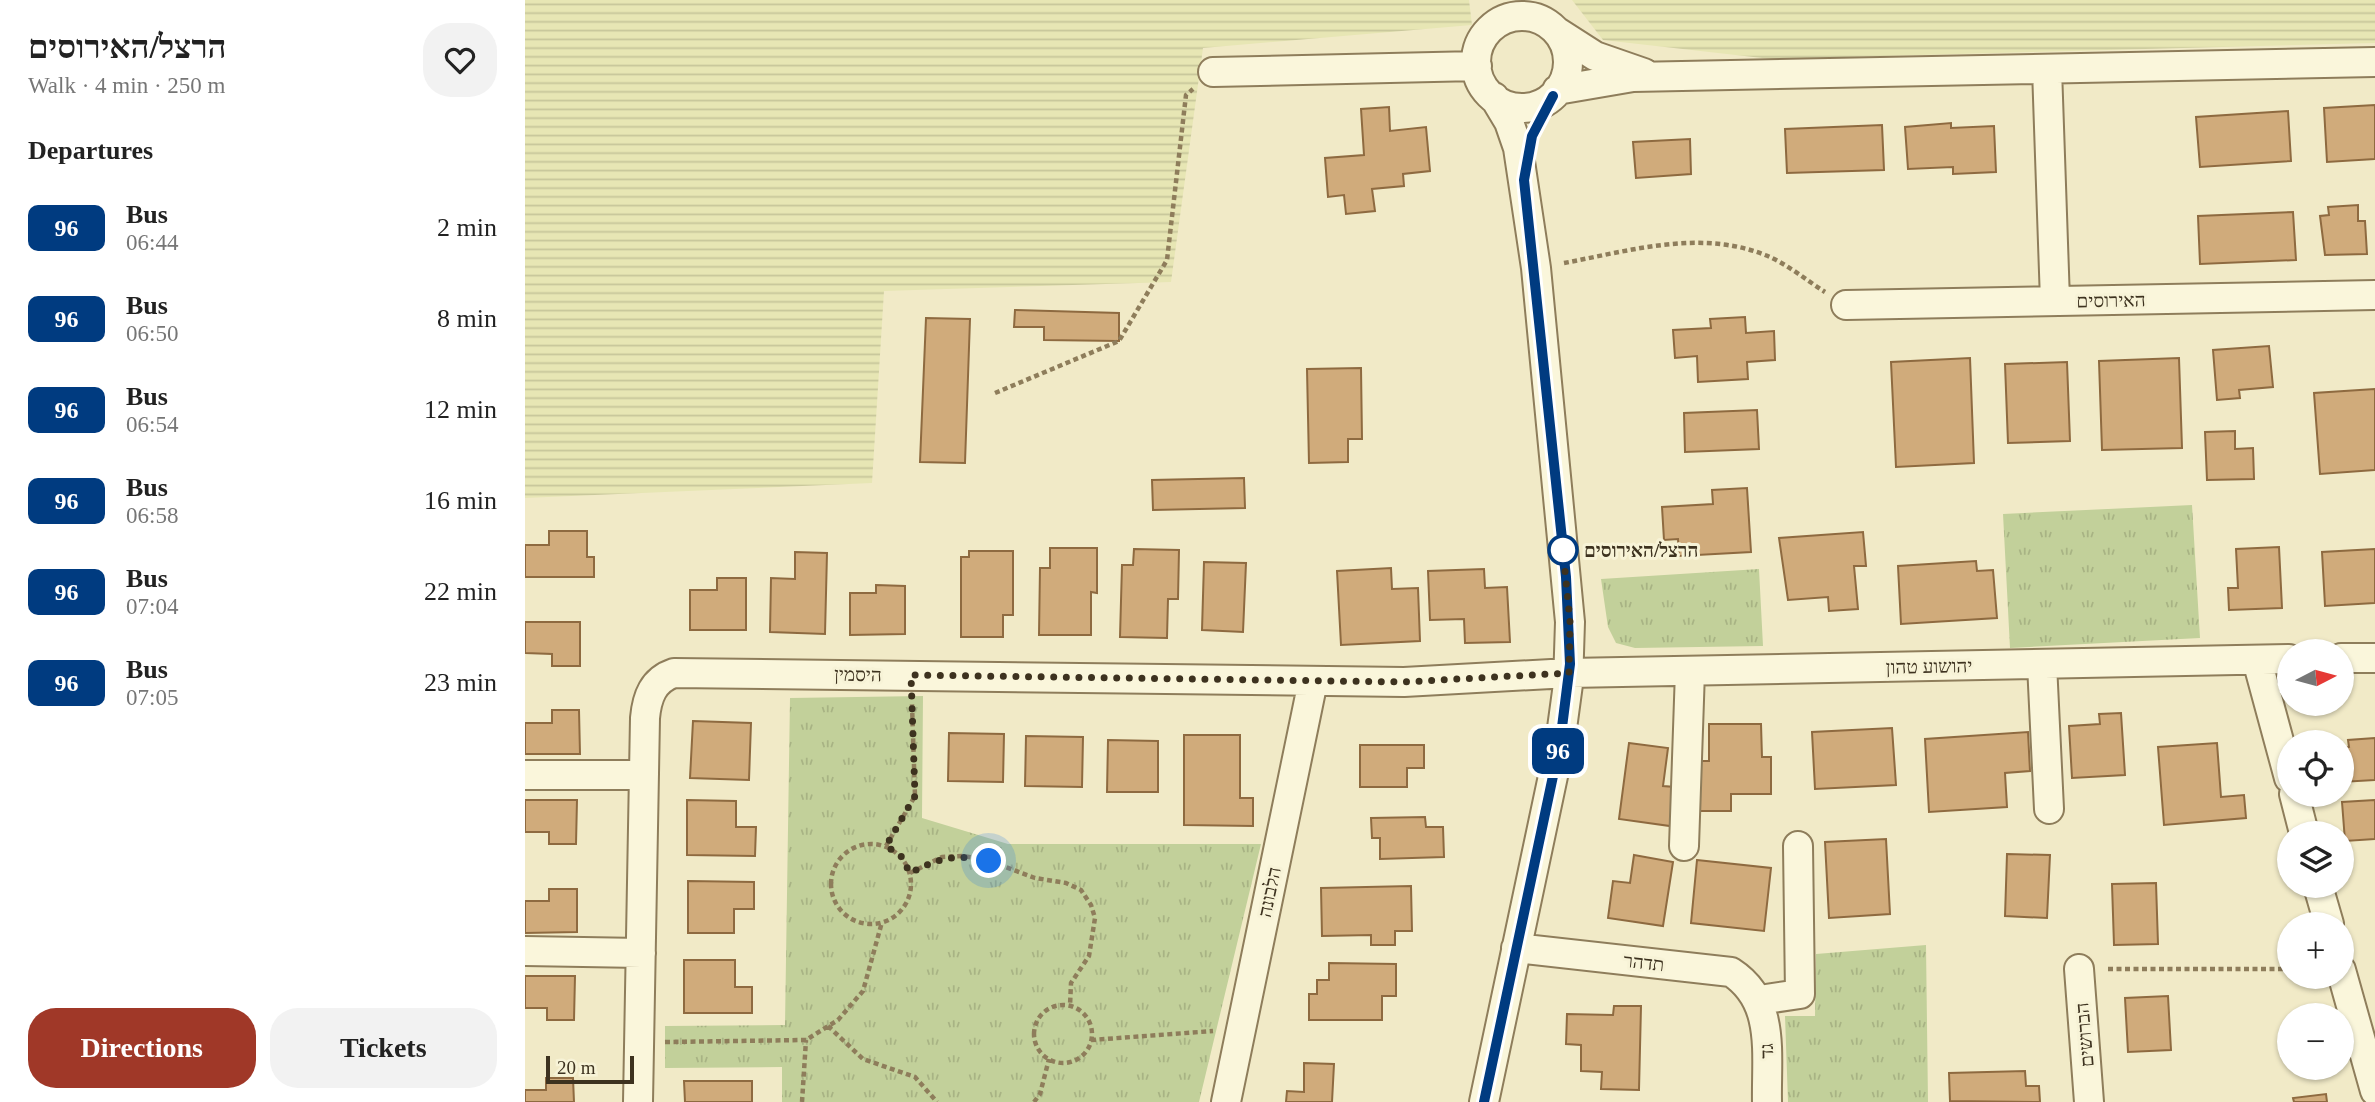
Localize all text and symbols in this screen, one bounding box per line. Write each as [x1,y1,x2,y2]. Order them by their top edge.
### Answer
button: heart [423,23,497,97]
text: הרצל/האירוסים [28,29,227,65]
text: Walk · 4 min · 250 m [28,73,225,98]
text: Departures [28,136,153,165]
text: Bus [126,200,168,229]
text: 2 min [437,213,497,242]
text: 96 [55,215,79,241]
text: 06:44 [126,230,178,255]
street label: האירוסים [2076,289,2146,312]
text: Bus [126,291,168,320]
text: 8 min [437,304,497,333]
text: 96 [55,306,79,332]
text: 06:50 [126,321,178,346]
text: Bus [126,382,168,411]
text: 12 min [424,395,497,424]
text: 96 [55,397,79,423]
text: 06:54 [126,412,178,437]
text: Bus [126,473,168,502]
text: 16 min [424,486,497,515]
text: 96 [55,488,79,514]
text: 06:58 [126,503,178,528]
marker: הרצל/האירוסים [1548,535,1578,565]
place label: הרצל/האירוסים [1584,540,1698,561]
text: Bus [126,564,168,593]
text: 22 min [424,577,497,606]
text: 96 [55,579,79,605]
text: 07:04 [126,594,178,619]
north arrow [2277,639,2354,716]
map controls [2277,639,2354,1080]
text: Bus [126,655,168,684]
street label: יהושוע טהון [1885,655,1973,678]
street label: היסמין [834,664,882,685]
text: 23 min [424,668,497,697]
text: 96 [55,670,79,696]
text: 07:05 [126,685,178,710]
line badge: 96 [1527,728,1589,774]
button: locate [2277,730,2354,807]
text: 96 [1546,738,1570,764]
button: layers [2277,821,2354,898]
your location [971,843,1006,878]
street label: הלבונה [1254,865,1285,919]
button: + [2277,912,2354,989]
street label: תדהר [1622,950,1665,975]
street label: הברושים [2071,1002,2098,1068]
button: − [2277,1003,2354,1080]
button: Directions [28,1008,256,1088]
button: Tickets [270,1008,497,1088]
street label: גד [1756,1043,1777,1059]
scale bar [546,1053,633,1085]
text: 20 m [557,1057,596,1078]

